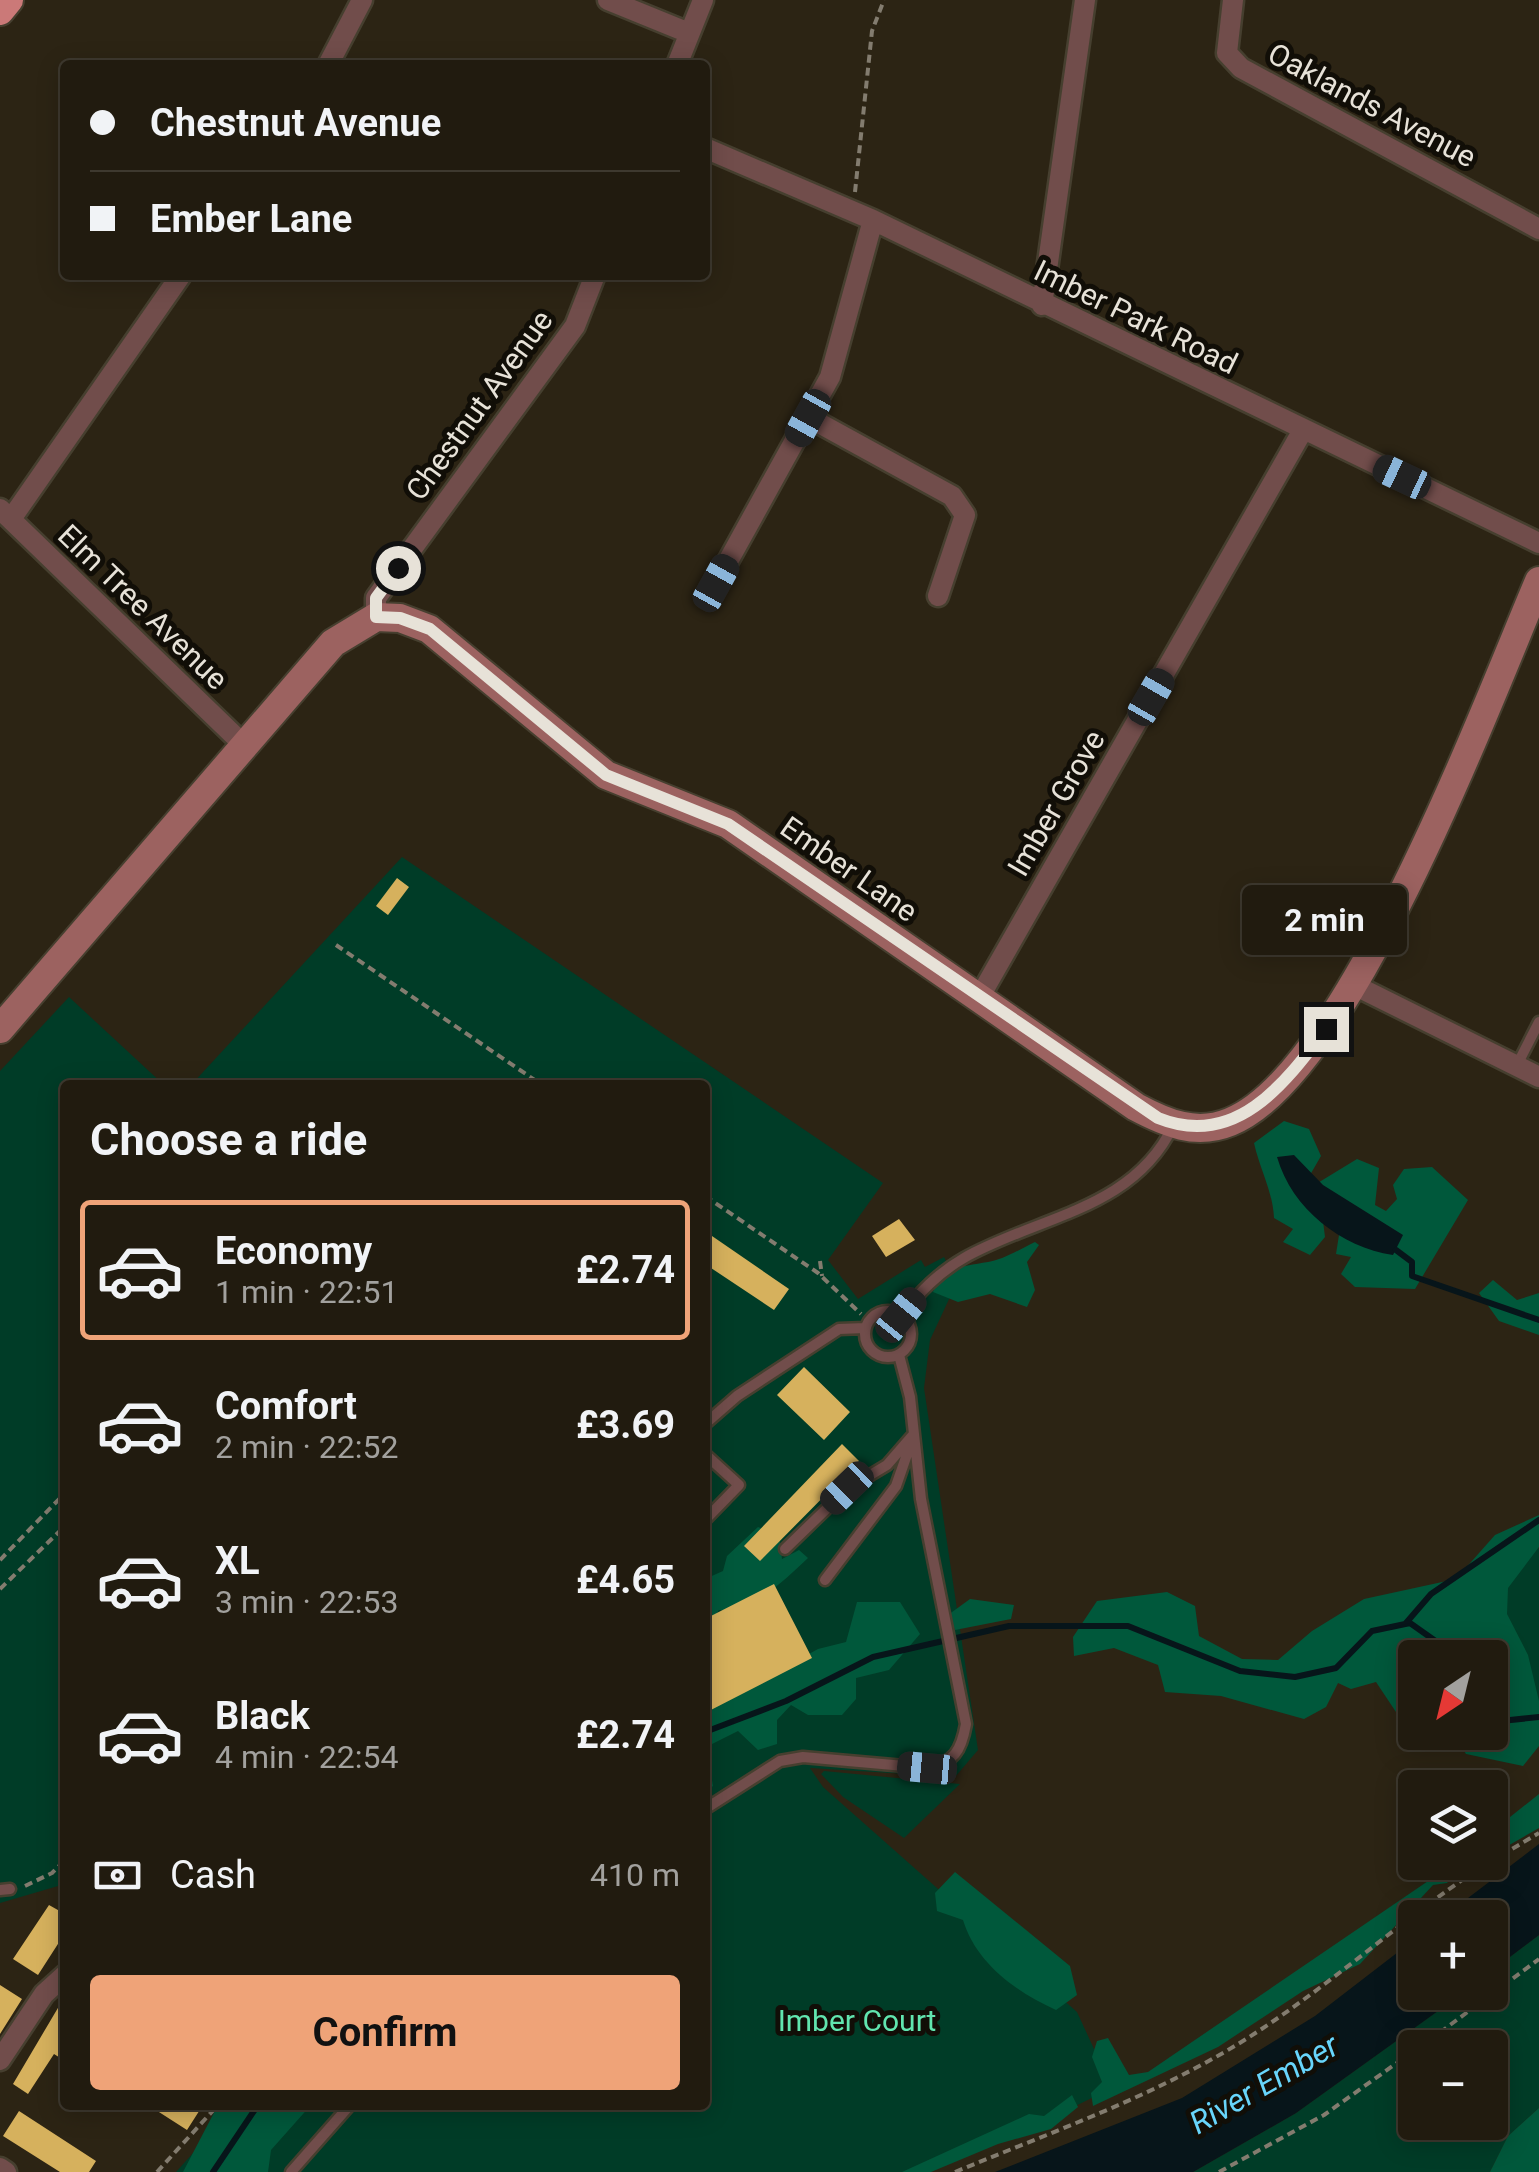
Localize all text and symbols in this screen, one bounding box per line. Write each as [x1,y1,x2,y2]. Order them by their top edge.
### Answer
street label: Oaklands Avenue [1262,35,1482,175]
text: Chestnut Avenue [150,101,441,145]
text: Ember Lane [150,197,352,241]
street label: Imber Park Road [1029,253,1243,381]
street label: Chestnut Avenue [399,303,559,507]
car [780,384,836,452]
car [1368,451,1436,503]
street label: Elm Tree Avenue [51,517,235,697]
route start [376,546,421,591]
car [688,549,744,617]
car [1123,664,1179,730]
street label: Imber Grove [1000,724,1112,882]
street label: Ember Lane [774,809,924,929]
callout: 2 min [1244,884,1408,954]
text: 2 min [1284,901,1365,939]
route end [1304,1007,1349,1052]
text: Choose a ride [90,1113,367,1166]
icon: car [95,1225,185,1315]
text: Economy [215,1229,372,1273]
text: £2.74 [576,1248,675,1292]
text: 1 min · 22:51 [215,1273,398,1311]
car [870,1282,932,1348]
icon: car [95,1380,185,1470]
text: Comfort [215,1384,357,1428]
text: £3.69 [576,1403,675,1447]
text: 2 min · 22:52 [215,1428,398,1466]
car [815,1456,879,1520]
icon: car [95,1535,185,1625]
text: XL [215,1539,260,1583]
text: £4.65 [576,1558,675,1602]
text: 3 min · 22:53 [215,1583,398,1621]
north arrow [1398,1640,1508,1750]
map controls [1398,1640,1508,2140]
icon: car [95,1690,185,1780]
text: Black [215,1694,310,1738]
text: £2.74 [576,1713,675,1757]
text: 4 min · 22:54 [215,1738,398,1776]
car [896,1750,958,1786]
button: layers [1398,1770,1508,1880]
icon: cash [90,1848,145,1903]
text: Cash [170,1853,256,1897]
text: 410 m [590,1856,680,1894]
button: + [1398,1900,1508,2010]
button: Confirm [90,1975,680,2090]
park label: Imber Court [778,2003,936,2038]
water label: River Ember [1183,2025,1346,2142]
button: − [1398,2030,1508,2140]

